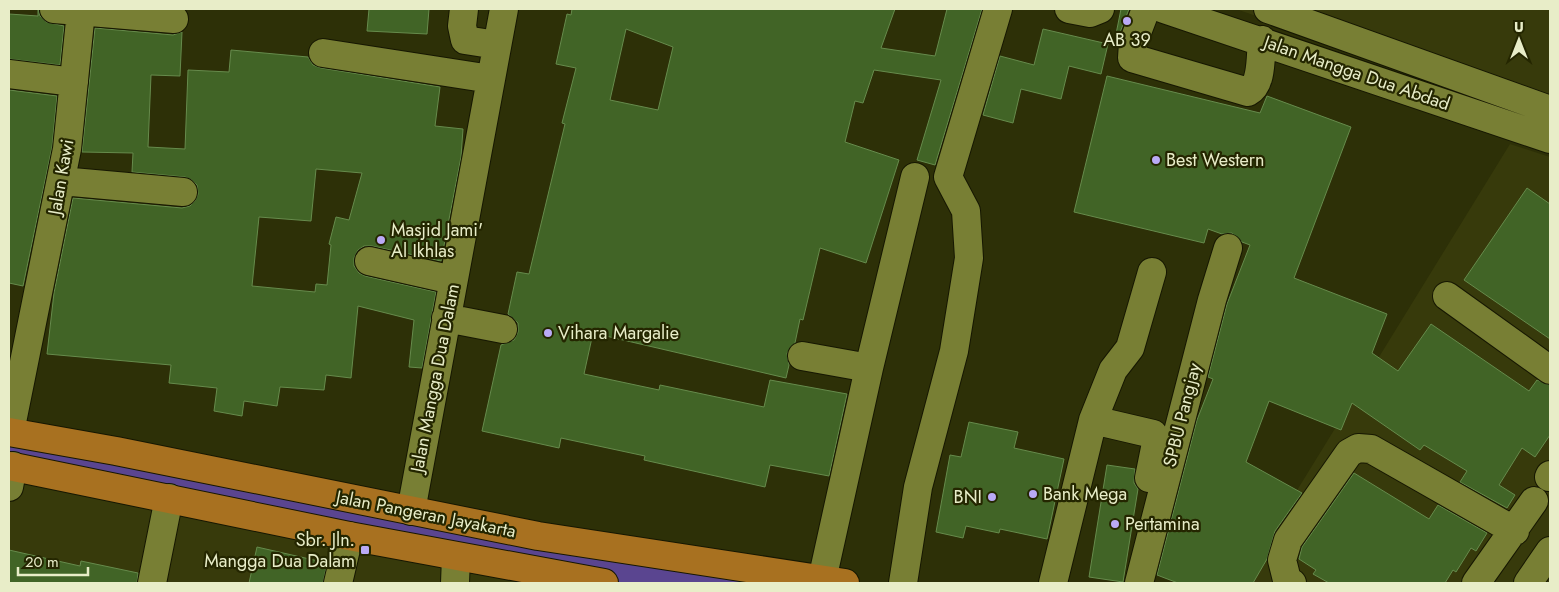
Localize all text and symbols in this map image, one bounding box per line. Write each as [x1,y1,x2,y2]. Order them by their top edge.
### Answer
marker: AB 39 [1121,15,1133,27]
north arrow [1494,15,1544,65]
text: U [1514,17,1524,37]
place label: AB 39 [1103,27,1151,53]
street label: Jalan Mangga Dua Abdad [1259,28,1453,117]
street label: Jalan Kawi [41,137,80,219]
place label: Best Western [1166,147,1264,173]
marker: Best Western [1150,154,1162,166]
place label: Masjid Jami' Al Ikhlas [391,217,483,264]
marker: Masjid Jami' Al Ikhlas [375,234,387,246]
street label: Jalan Mangga Dua Dalam [404,282,466,476]
place label: Vihara Margalie [558,320,679,346]
marker: Vihara Margalie [542,327,554,339]
street label: SPBU Pangjay [1157,360,1207,470]
place label: Bank Mega [1043,481,1127,507]
street label: Jalan Pangeran Jayakarta [332,483,518,544]
place label: BNI [954,484,982,510]
marker: Bank Mega [1027,488,1039,500]
marker: BNI [986,491,998,503]
place label: Pertamina [1125,511,1200,537]
marker: Pertamina [1109,518,1121,530]
place label: Sbr. Jln. Mangga Dua Dalam [204,527,355,574]
scale bar [18,544,88,576]
marker: Sbr. Jln. Mangga Dua Dalam [359,544,371,556]
text: 20 m [25,551,59,573]

